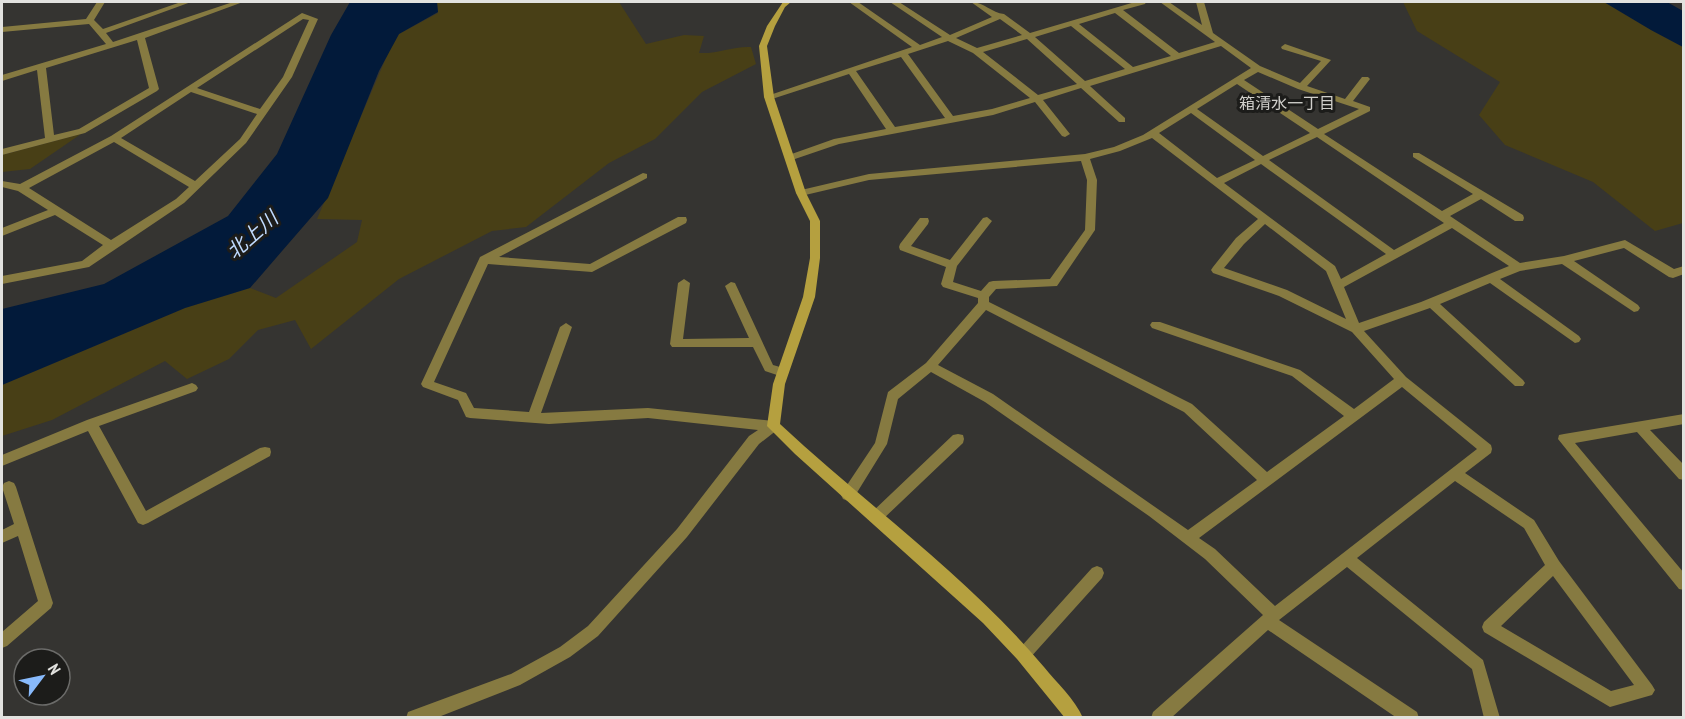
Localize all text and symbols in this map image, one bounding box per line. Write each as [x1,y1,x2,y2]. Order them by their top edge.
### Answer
district label: 箱清水一丁目 [1239,93,1335,113]
water label: 北上川 [221,204,285,264]
north arrow [12,647,72,707]
text: N [44,660,65,678]

